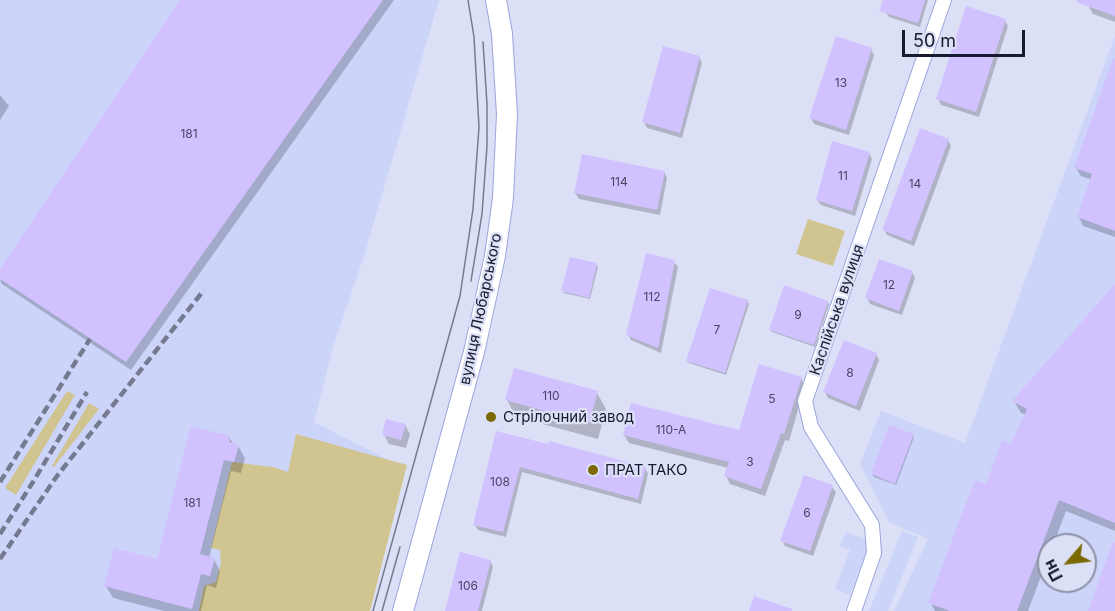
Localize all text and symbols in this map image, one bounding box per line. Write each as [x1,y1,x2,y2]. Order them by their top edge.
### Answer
scale bar [905,18,1028,56]
text: 50 m [913,30,956,51]
house number: 13 [835,76,847,90]
house number: 181 [180,127,198,141]
house number: 11 [838,169,848,183]
house number: 114 [610,175,628,189]
house number: 14 [909,177,921,191]
street label: вулиця Любарського [456,232,506,386]
street label: Каспійська вулиця [806,242,868,378]
house number: 12 [883,278,895,292]
house number: 112 [643,290,661,304]
house number: 9 [794,308,802,322]
house number: 7 [714,323,720,337]
house number: 8 [846,366,854,380]
house number: 110 [542,389,560,403]
house number: 5 [768,392,776,406]
place label: Стрілочний завод [503,408,634,426]
marker: Стрілочний завод [484,410,498,424]
house number: 110-А [656,423,686,437]
house number: 3 [746,455,754,469]
place label: ПРАТ ТАКО [605,461,687,479]
marker: ПРАТ ТАКО [586,463,600,477]
house number: 108 [490,475,510,489]
house number: 181 [183,496,201,510]
house number: 6 [803,506,811,520]
north arrow [1037,533,1097,593]
text: Пн [1039,556,1067,585]
house number: 106 [458,579,478,593]

